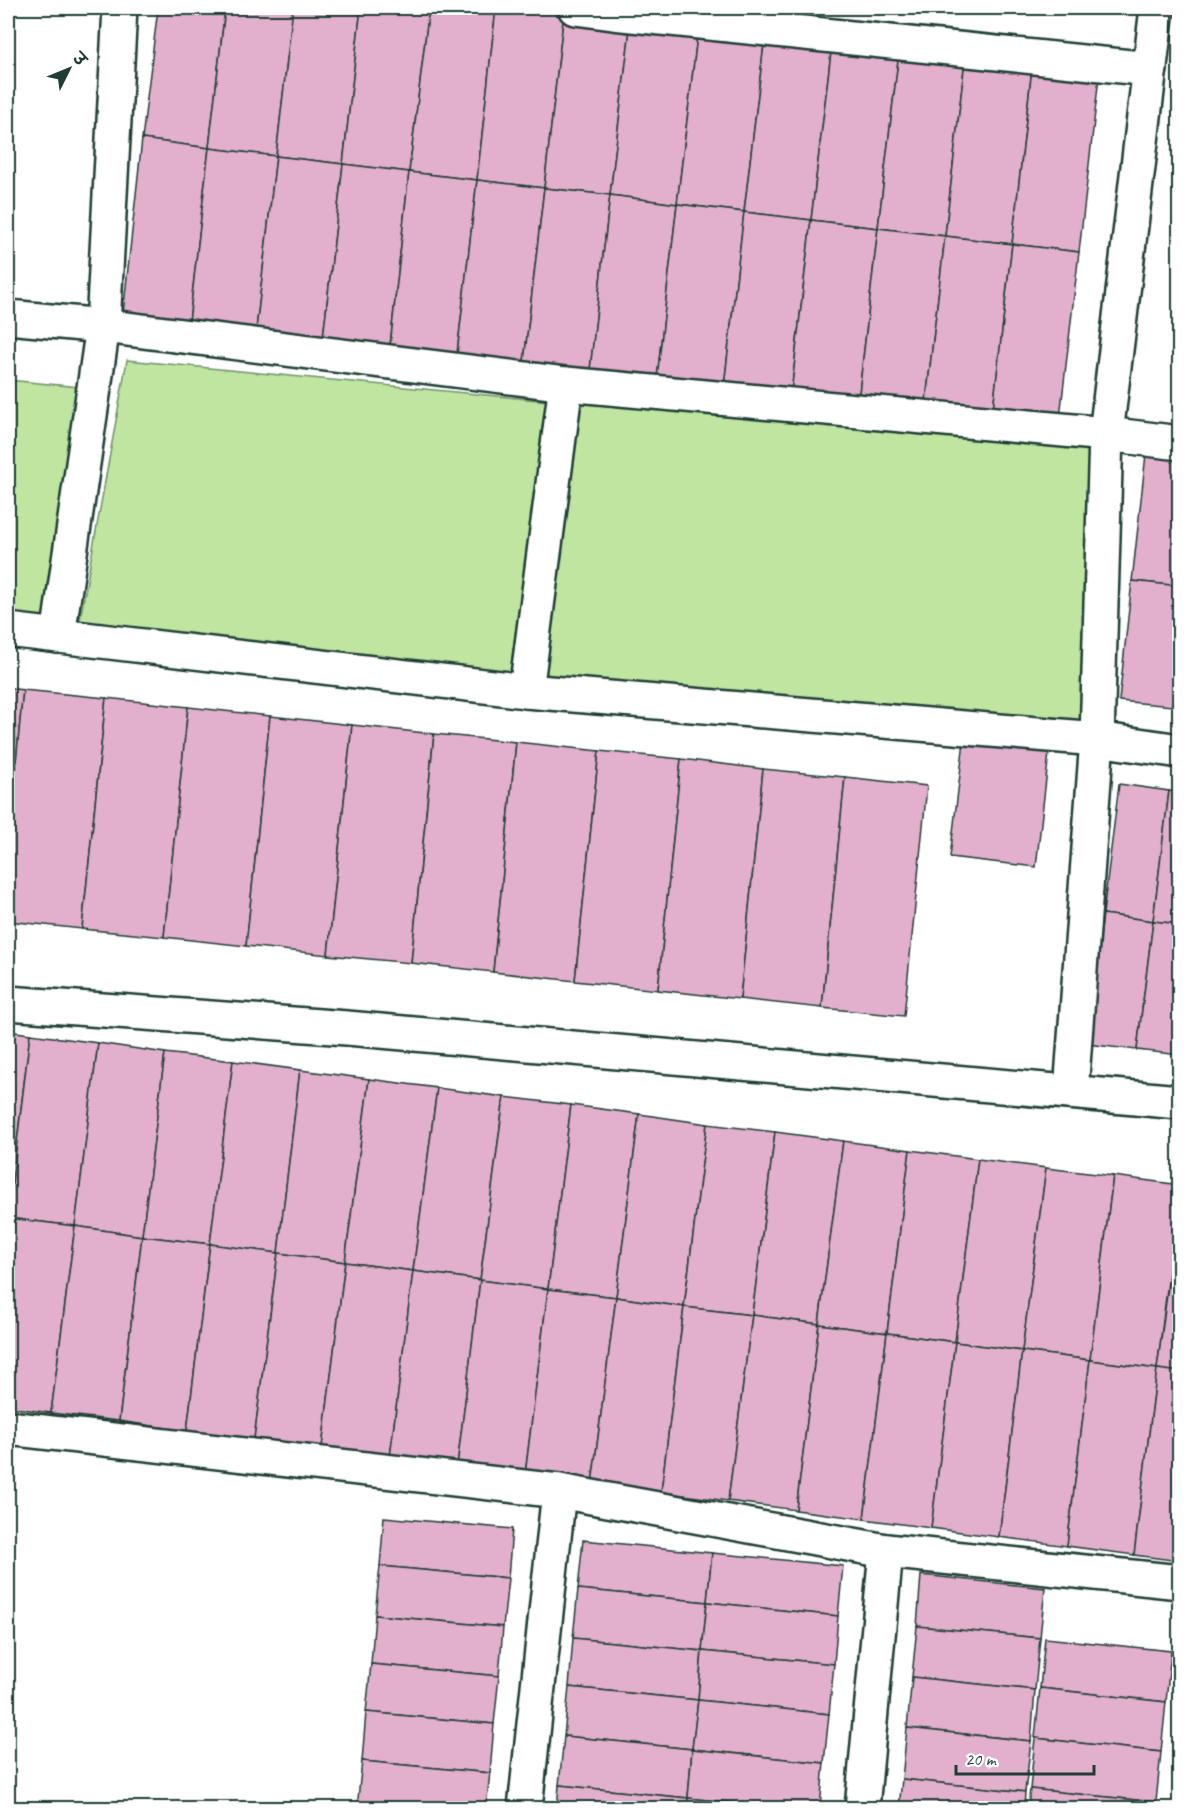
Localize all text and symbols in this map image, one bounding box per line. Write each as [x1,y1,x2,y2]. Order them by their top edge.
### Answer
north arrow [39,39,99,99]
text: उ [67,47,91,71]
scale bar [956,1738,1094,1776]
text: 20 m [965,1748,998,1770]

